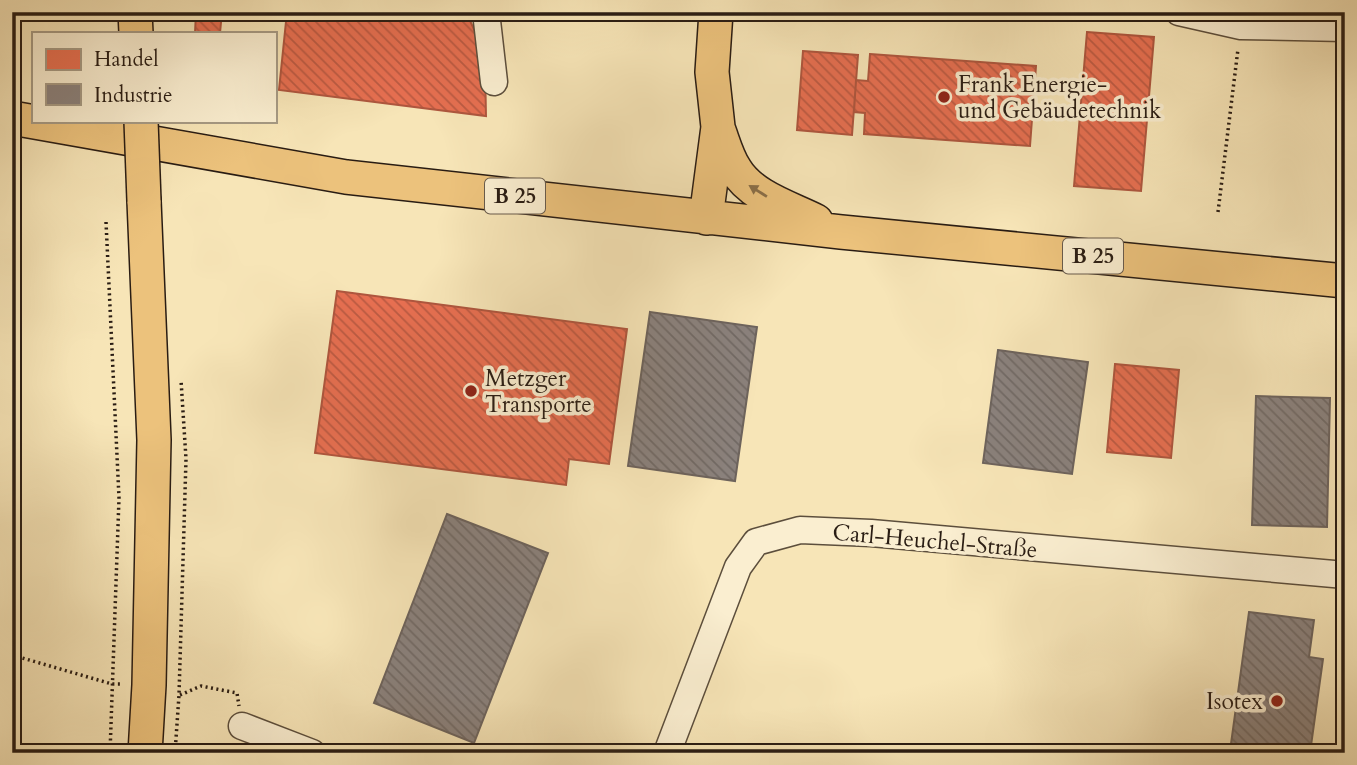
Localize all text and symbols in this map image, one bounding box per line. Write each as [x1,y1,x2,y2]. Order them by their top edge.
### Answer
legend [32,32,276,122]
text: Handel [94,45,159,74]
place label: Frank Energie- und Gebäudetechnik [958,69,1162,126]
text: Industrie [94,81,173,110]
marker: Frank Energie- und Gebäudetechnik [936,89,952,105]
road number: B 25 [485,178,545,214]
one-way arrow [748,185,767,198]
road number: B 25 [1063,238,1123,274]
place label: Metzger Transporte [485,363,592,420]
marker: Metzger Transporte [463,383,479,399]
street label: Carl-Heuchel-Straße [831,517,1039,565]
place label: Isotex [1206,686,1264,717]
marker: Isotex [1269,693,1285,709]

